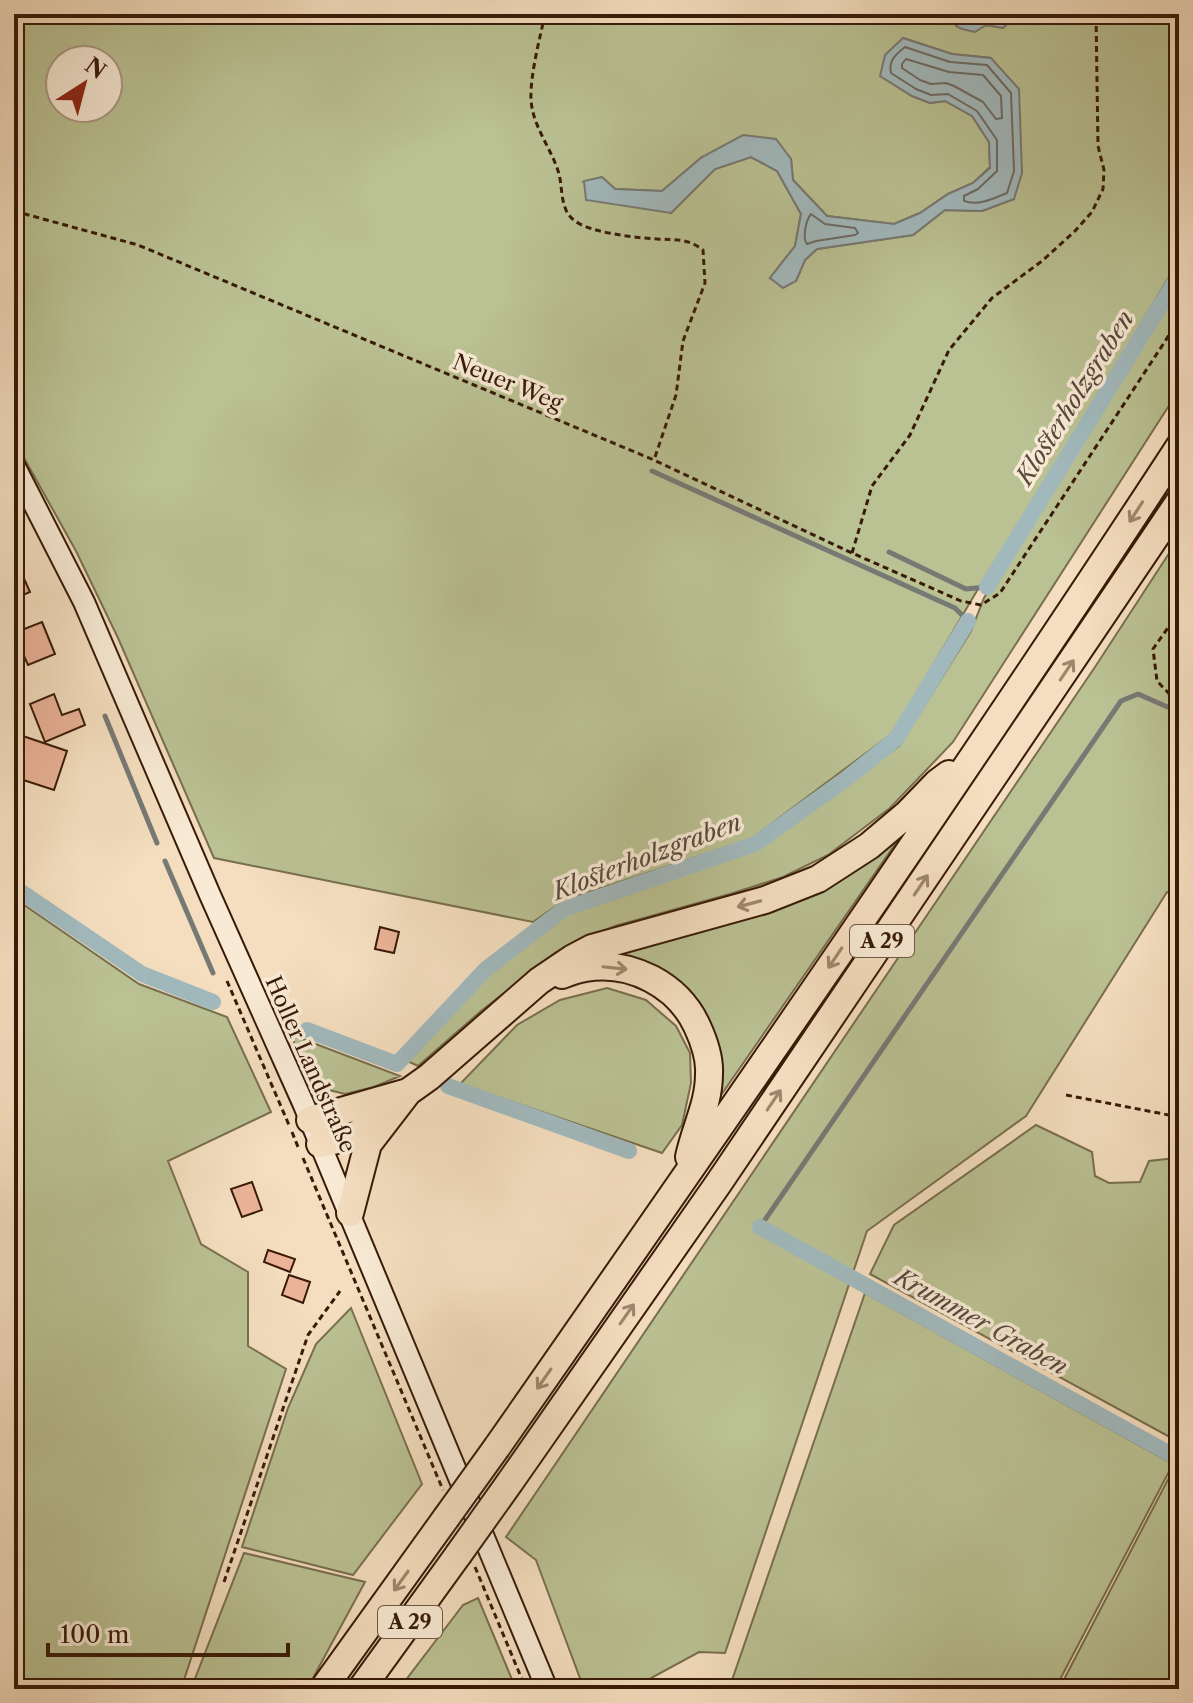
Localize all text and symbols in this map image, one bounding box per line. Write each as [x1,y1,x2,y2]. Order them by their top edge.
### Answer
north arrow [44,44,124,124]
text: N [80,52,111,85]
water label: Klosterholzgraben [1008,305,1140,492]
street label: Neuer Weg [449,348,567,417]
one-way arrow [1128,501,1145,523]
one-way arrow [1059,659,1075,682]
water label: Klosterholzgraben [547,807,745,907]
one-way arrow [912,875,929,897]
one-way arrow [736,897,762,912]
road number: A 29 [850,925,914,957]
one-way arrow [827,946,843,968]
one-way arrow [601,961,628,976]
street label: Holler Landstraße [259,972,362,1157]
one-way arrow [766,1090,783,1112]
water label: Krummer Graben [888,1261,1073,1381]
one-way arrow [619,1304,635,1326]
one-way arrow [536,1368,552,1390]
one-way arrow [393,1570,410,1591]
road number: A 29 [378,1606,442,1638]
scale bar [48,1607,288,1657]
text: 100 m [60,1620,129,1649]

